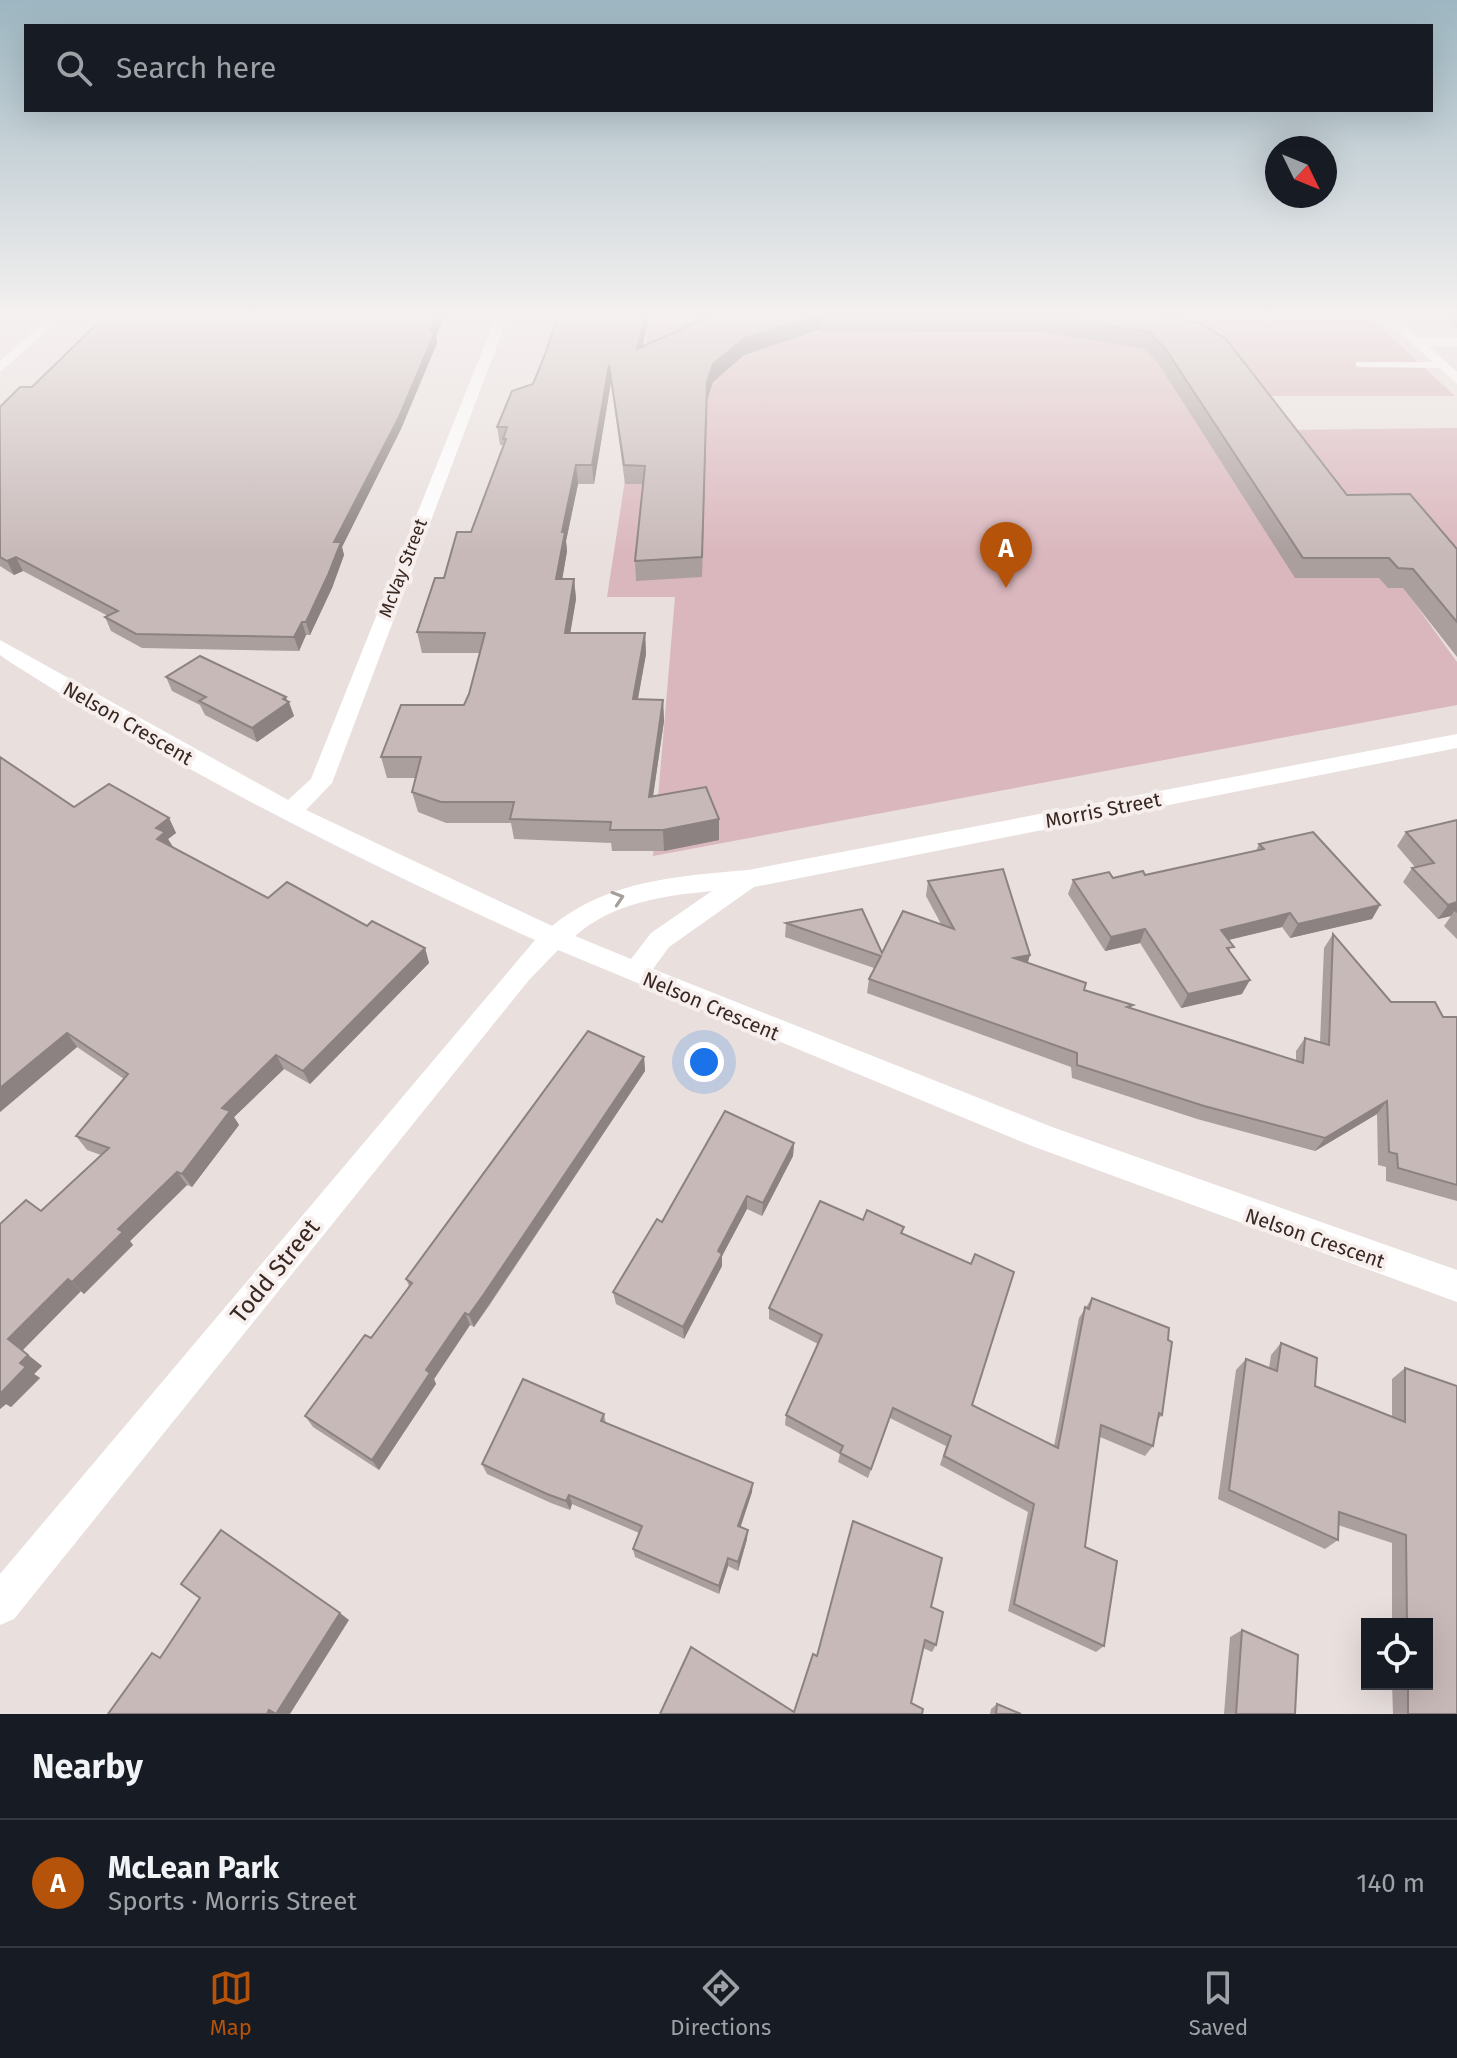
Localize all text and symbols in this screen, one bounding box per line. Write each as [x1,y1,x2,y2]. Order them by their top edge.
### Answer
search box [24,24,1433,112]
icon: search [52,46,96,90]
text: Search here [116,50,276,86]
north arrow [1265,136,1337,208]
street label: McVay Street [374,515,432,620]
pin: A [980,522,1032,588]
street label: Nelson Crescent [59,676,198,770]
street label: Morris Street [1043,787,1164,833]
one-way arrow [610,891,624,907]
street label: Nelson Crescent [639,966,783,1046]
your location [684,1042,724,1082]
street label: Nelson Crescent [1242,1203,1389,1273]
street label: Todd Street [225,1213,326,1328]
map controls [1361,1618,1433,1690]
button: locate [1361,1618,1433,1690]
text: Nearby [32,1746,143,1787]
text: McLean Park [108,1850,279,1886]
text: A [50,1868,66,1899]
text: 140 m [1356,1868,1425,1899]
text: Sports · Morris Street [108,1886,357,1917]
tab: Map [209,1966,253,2041]
tab: Directions [670,1966,771,2041]
tab: Saved [1189,1966,1248,2041]

